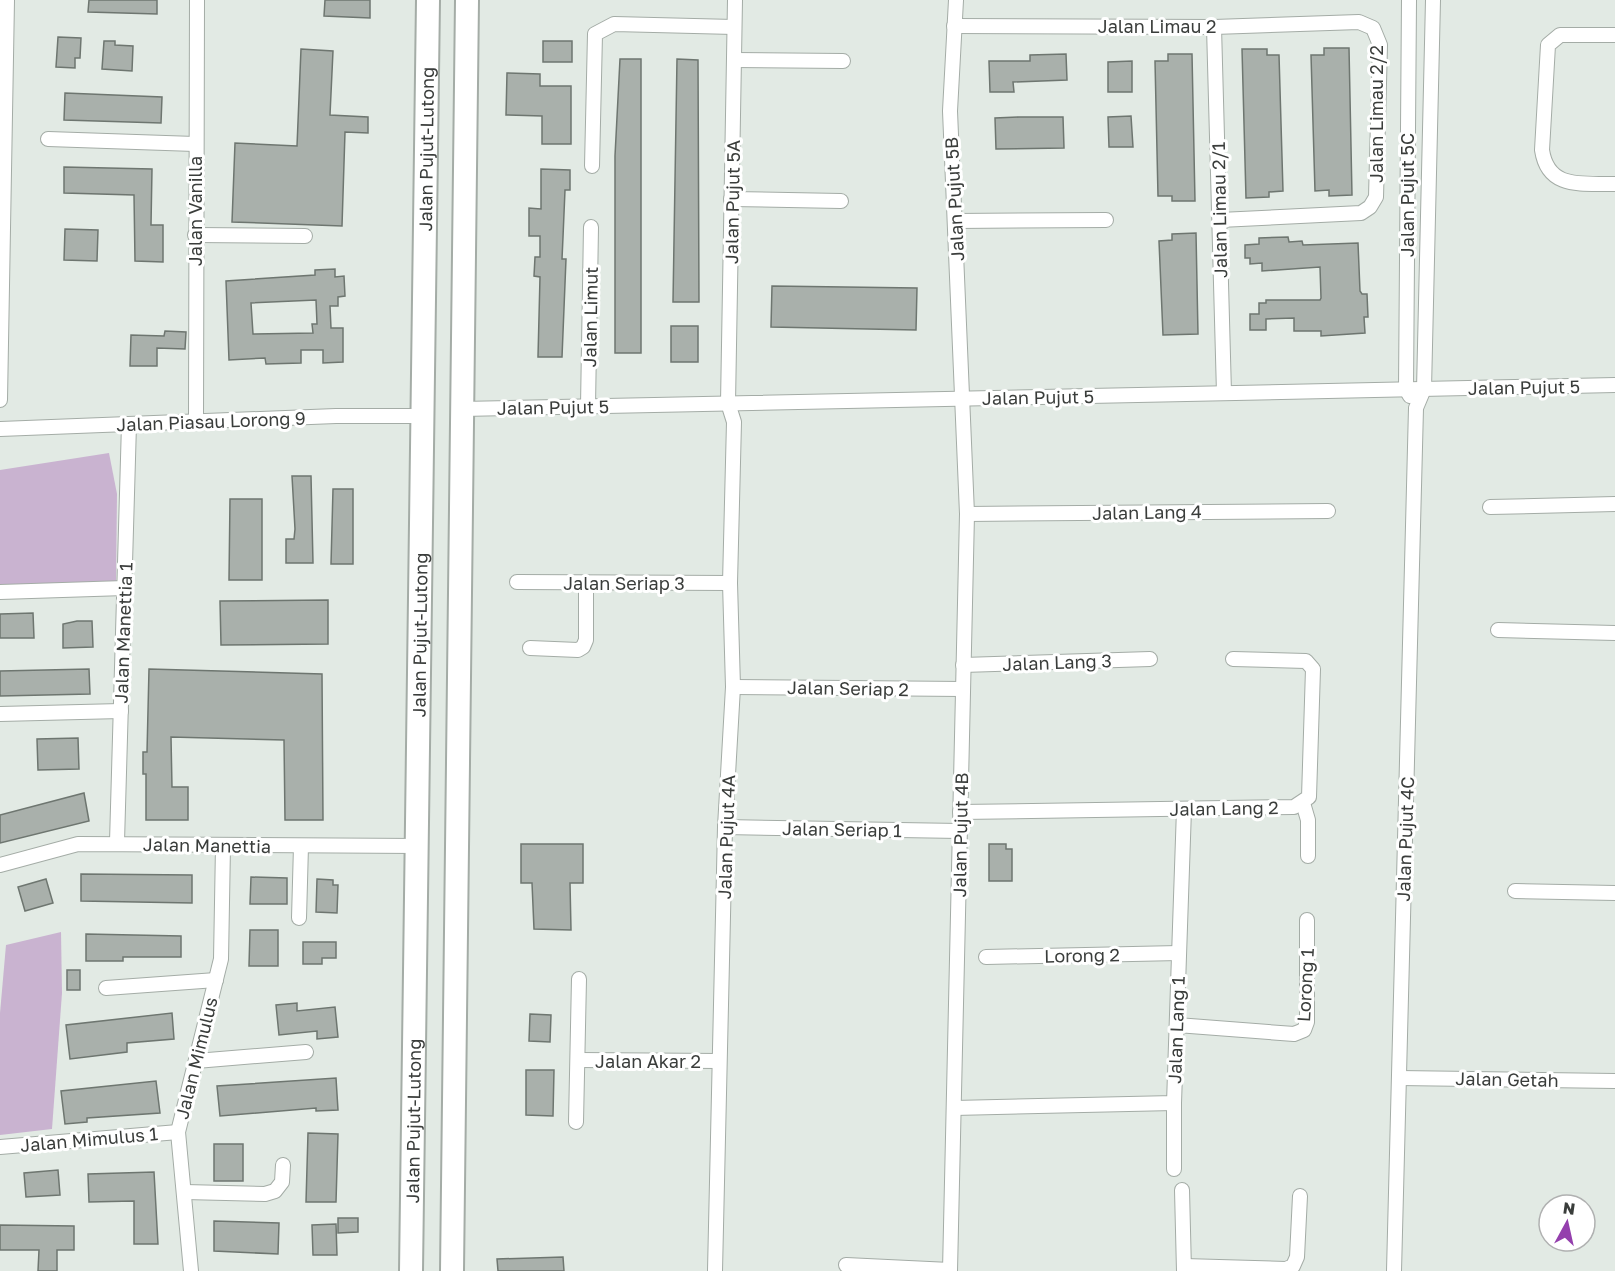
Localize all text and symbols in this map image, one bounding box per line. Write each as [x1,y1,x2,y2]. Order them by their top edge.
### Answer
street label: Jalan Limau 2 [1098,15,1216,37]
street label: Jalan Limau 2/2 [1365,45,1387,183]
street label: Jalan Pujut-Lutong [414,67,438,232]
street label: Jalan Pujut 5C [1396,133,1418,257]
street label: Jalan Pujut 5B [940,136,968,262]
street label: Jalan Pujut 5A [720,140,744,264]
street label: Jalan Limau 2/1 [1207,142,1231,278]
street label: Jalan Vanilla [184,156,206,266]
street label: Jalan Limut [578,266,602,368]
street label: Jalan Pujut 5 [1468,375,1580,399]
street label: Jalan Pujut 5 [982,385,1094,409]
street label: Jalan Pujut 5 [497,395,609,419]
street label: Jalan Piasau Lorong 9 [116,407,306,435]
street label: Jalan Lang 4 [1092,500,1202,524]
street label: Jalan Pujut-Lutong [407,553,432,718]
street label: Jalan Manettia 1 [110,562,136,704]
street label: Jalan Seriap 3 [563,572,685,594]
street label: Jalan Lang 3 [1002,649,1112,675]
street label: Jalan Seriap 2 [787,676,909,700]
street label: Jalan Pujut 4B [948,772,972,898]
street label: Jalan Pujut 4A [713,774,739,900]
street label: Jalan Pujut 4C [1392,776,1418,902]
street label: Jalan Lang 2 [1169,796,1279,820]
street label: Jalan Seriap 1 [782,817,902,841]
street label: Jalan Manettia [143,833,271,857]
street label: Lorong 2 [1044,943,1120,967]
street label: Lorong 1 [1292,947,1318,1022]
street label: Jalan Lang 1 [1163,976,1189,1084]
street label: Jalan Mimulus [170,995,222,1121]
street label: Jalan Pujut-Lutong [401,1038,425,1204]
street label: Jalan Akar 2 [595,1050,701,1072]
street label: Jalan Getah [1455,1067,1559,1091]
street label: Jalan Mimulus 1 [19,1122,159,1156]
north arrow [1537,1193,1597,1253]
text: N [1562,1197,1577,1219]

